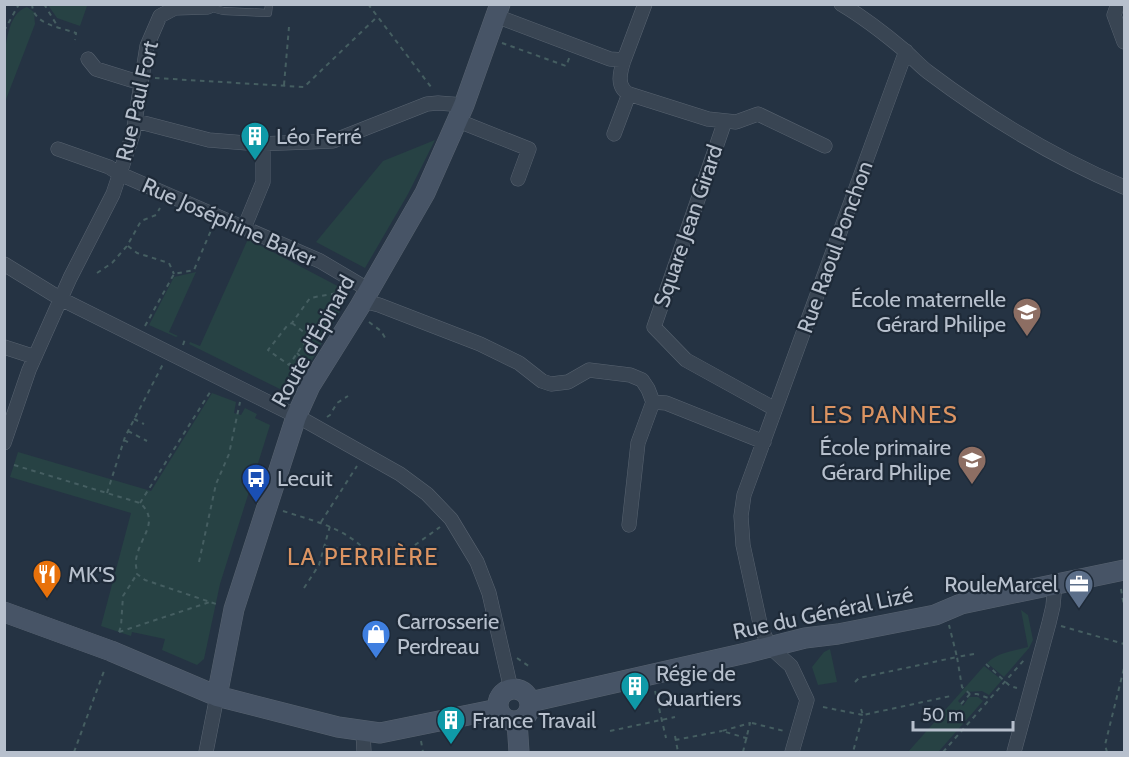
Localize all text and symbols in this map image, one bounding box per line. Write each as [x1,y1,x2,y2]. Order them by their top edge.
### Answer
street label: Rue Paul Fort [110,38,164,164]
building icon: Léo Ferré [239,120,271,162]
place label: Léo Ferré [276,123,362,150]
street label: Square Jean Girard [648,141,728,311]
street label: Rue Raoul Ponchon [791,157,879,337]
street label: Rue Joséphine Baker [138,172,320,272]
street label: Route d'Épinard [266,270,360,412]
place label: École maternelle Gérard Philipe [851,286,1006,338]
school or university icon: École maternelle Gérard Philipe [1011,296,1043,338]
district label: LES PANNES [810,400,958,429]
place label: École primaire Gérard Philipe [820,434,951,486]
school or university icon: École primaire Gérard Philipe [956,444,988,486]
bus stop icon: Lecuit [240,462,272,504]
place label: Lecuit [277,465,333,492]
district label: LA PERRIÈRE [287,542,439,571]
restaurant icon: MK'S [31,558,63,600]
place label: MK'S [68,561,115,588]
office icon: RouleMarcel [1063,568,1095,610]
place label: RouleMarcel [944,571,1059,598]
street label: Rue du Général Lizé [730,581,916,645]
place label: Carrosserie Perdreau [397,608,499,660]
shop icon: Carrosserie Perdreau [360,618,392,660]
place label: Régie de Quartiers [656,660,741,712]
building icon: Régie de Quartiers [619,670,651,712]
scale bar [913,694,1014,732]
building icon: France Travail [435,704,467,746]
text: 50 m [922,704,964,726]
place label: France Travail [472,707,597,734]

